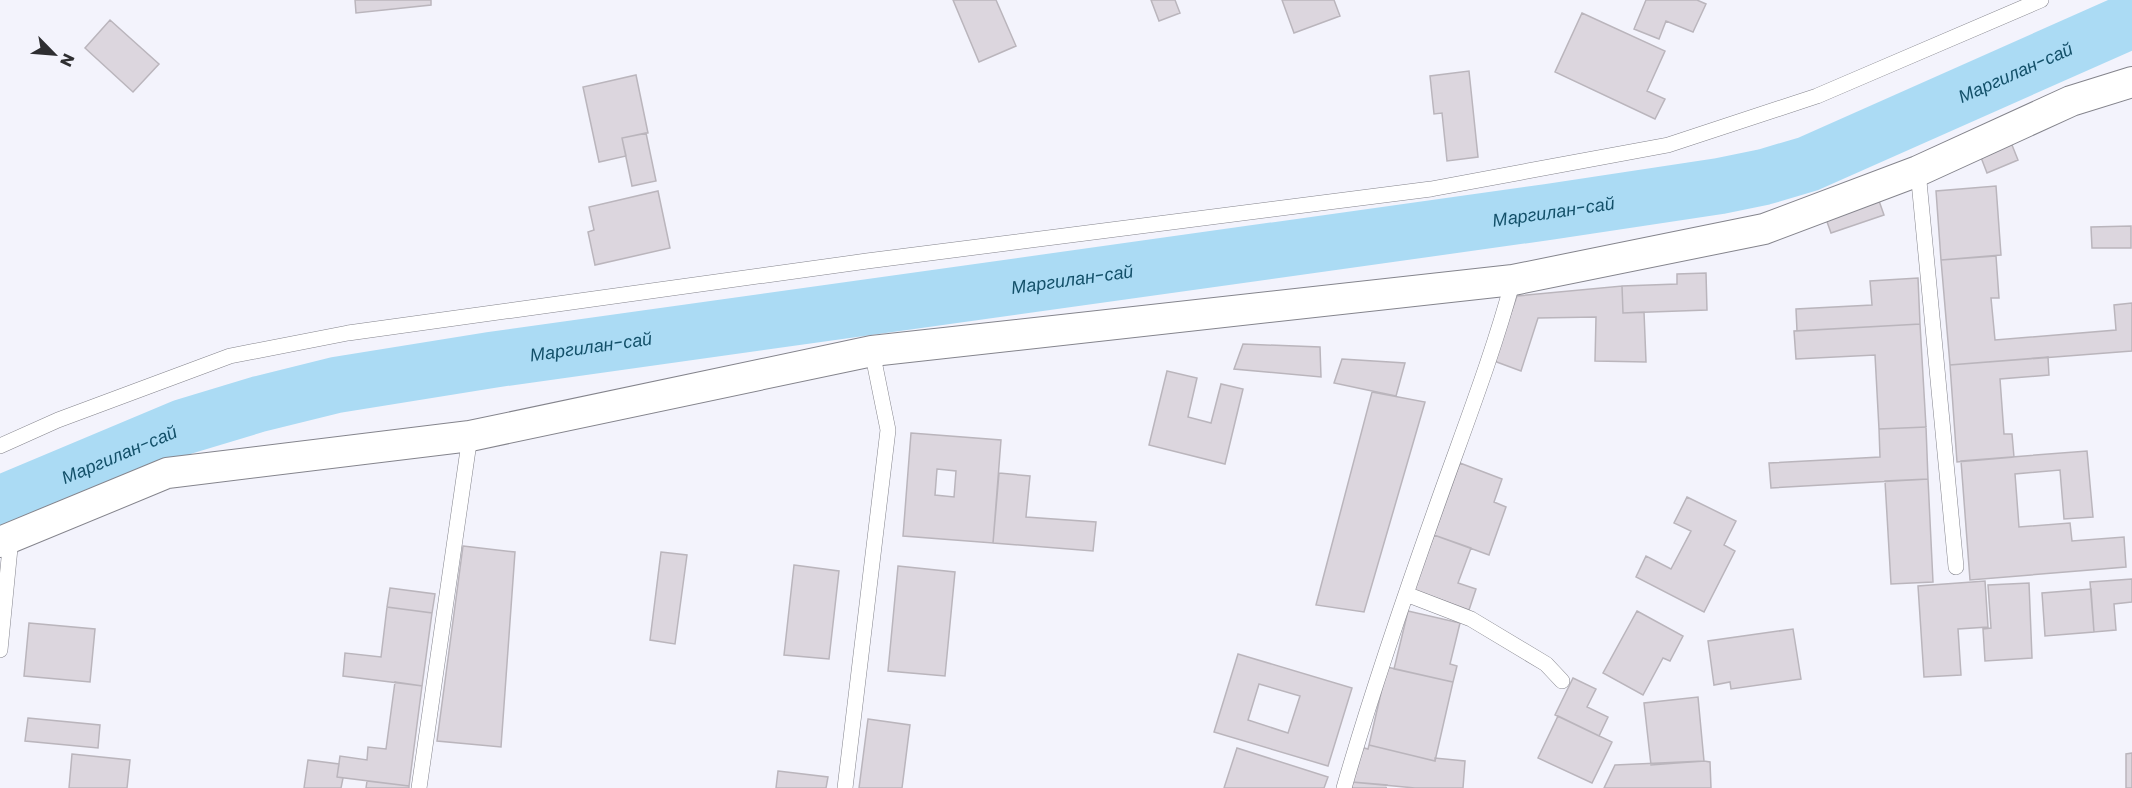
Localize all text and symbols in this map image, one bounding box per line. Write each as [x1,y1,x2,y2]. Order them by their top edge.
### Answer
north arrow [24,24,84,84]
water label: Маргилан-сай [1954,35,2077,108]
text: N [54,50,80,70]
water label: Маргилан-сай [1491,190,1616,232]
water label: Маргилан-сай [1009,258,1135,300]
water label: Маргилан-сай [528,325,653,367]
water label: Маргилан-сай [57,419,181,489]

